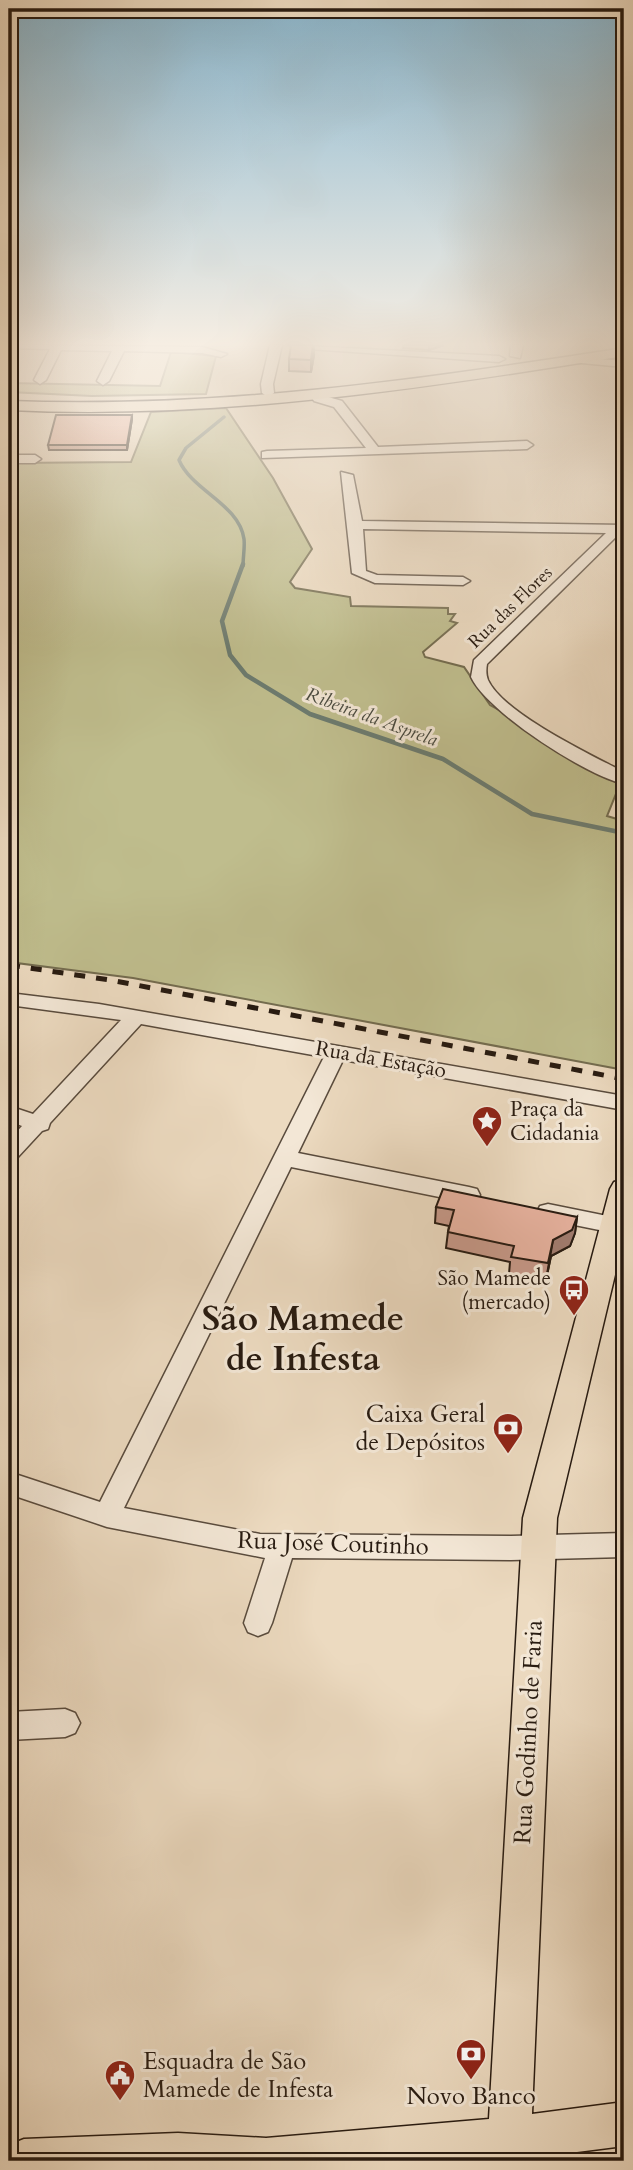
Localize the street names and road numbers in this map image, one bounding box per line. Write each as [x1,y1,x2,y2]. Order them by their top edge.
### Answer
street label: Rua das Flores [463,561,558,654]
street label: Rua da Estação [313,1034,449,1085]
street label: Rua José Coutinho [237,1524,429,1563]
street label: Rua Godinho de Faria [506,1619,551,1845]

